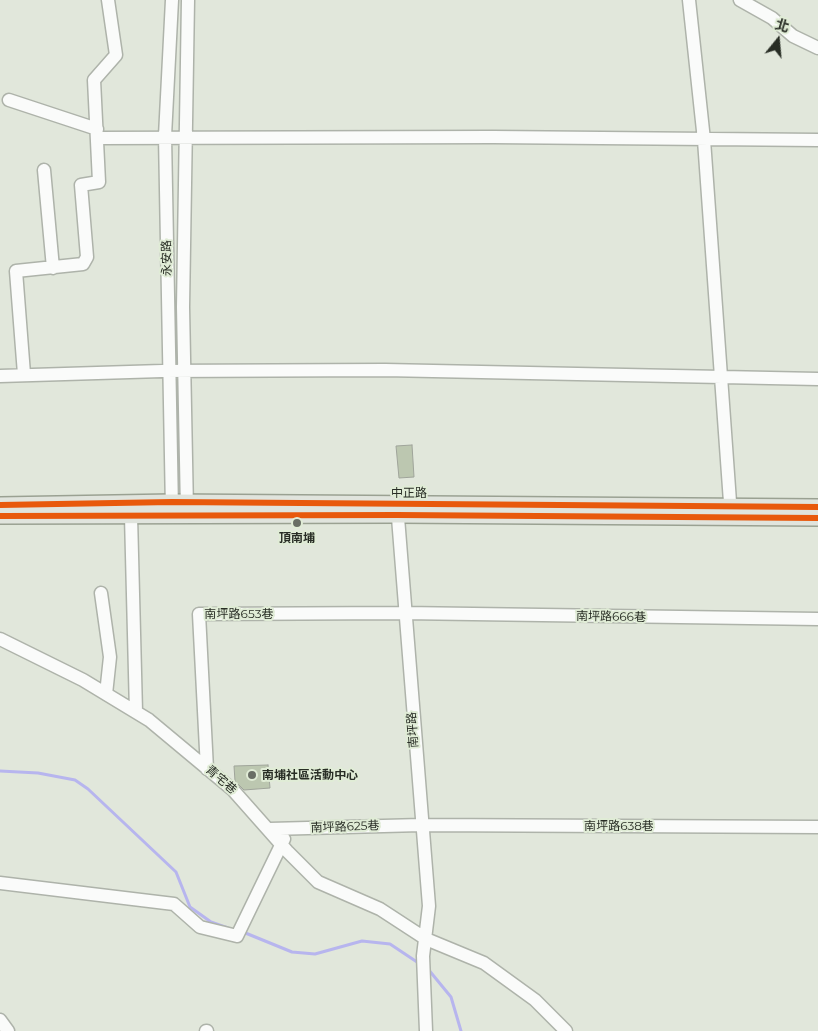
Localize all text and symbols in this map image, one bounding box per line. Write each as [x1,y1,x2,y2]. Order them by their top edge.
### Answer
north arrow [753,15,803,65]
text: 北 [773,15,792,36]
street label: 永安路 [159,240,175,276]
street label: 中正路 [391,486,427,500]
marker: 頂南埔 [291,517,303,529]
place label: 頂南埔 [279,531,315,545]
street label: 南坪路653巷 [205,607,273,621]
street label: 南坪路666巷 [576,609,646,625]
street label: 南坪路 [405,712,421,748]
street label: 青宅巷 [203,763,239,797]
place label: 南埔社區活動中心 [262,768,358,782]
marker: 南埔社區活動中心 [246,769,258,781]
street label: 南坪路625巷 [310,819,380,835]
street label: 南坪路638巷 [584,819,654,833]

